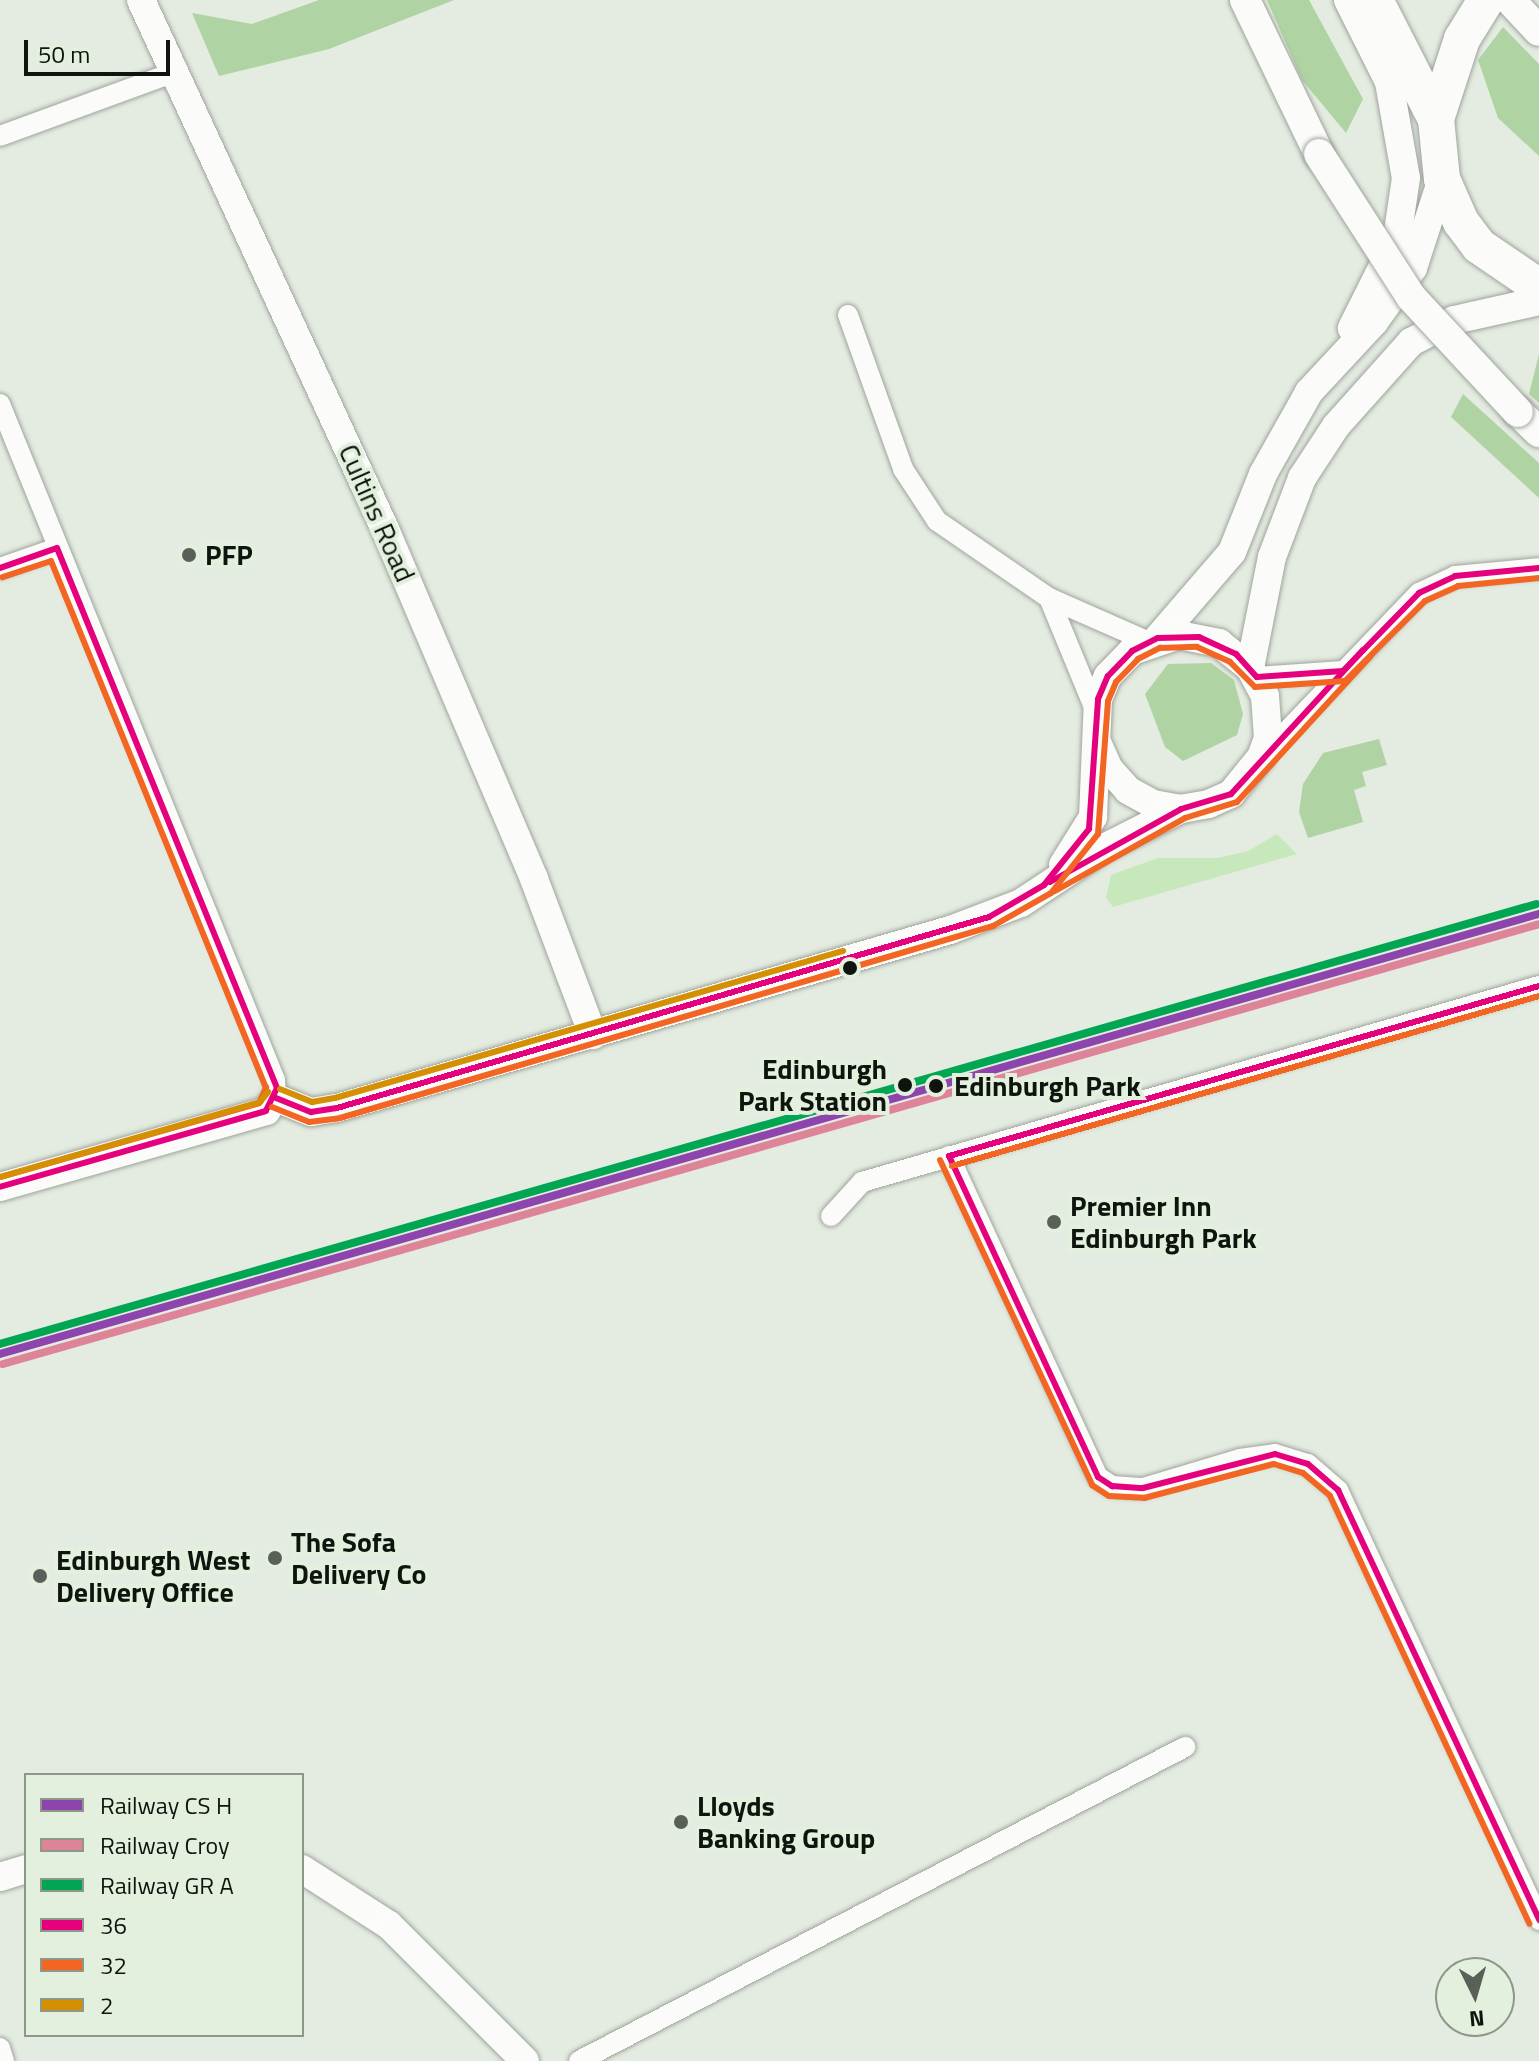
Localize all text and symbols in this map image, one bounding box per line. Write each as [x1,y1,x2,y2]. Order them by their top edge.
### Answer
scale bar [28,24,174,74]
text: 50 m [38,36,90,72]
street label: Cultins Road [332,439,422,587]
place label: PFP [205,538,253,572]
marker: PFP [180,546,198,564]
unlabelled marker [842,960,858,976]
place label: Edinburgh Park Station [738,1052,887,1118]
place label: Edinburgh Park [954,1069,1141,1103]
marker: Edinburgh Park Station [894,1074,916,1096]
marker: Edinburgh Park [925,1075,947,1097]
place label: Premier Inn Edinburgh Park [1070,1189,1257,1255]
marker: Premier Inn Edinburgh Park [1045,1213,1063,1231]
place label: The Sofa Delivery Co [291,1525,426,1591]
place label: Edinburgh West Delivery Office [56,1543,250,1609]
marker: The Sofa Delivery Co [266,1549,284,1567]
marker: Edinburgh West Delivery Office [31,1567,49,1585]
legend [24,1773,304,2037]
text: Railway CS H [100,1787,232,1823]
place label: Lloyds Banking Group [697,1789,875,1855]
marker: Lloyds Banking Group [672,1813,690,1831]
text: Railway Croy [100,1827,230,1863]
text: Railway GR A [100,1867,234,1903]
text: 36 [100,1907,127,1943]
text: 32 [100,1947,127,1983]
north arrow [1435,1957,1515,2037]
text: 2 [100,1987,113,2023]
text: N [1468,2001,1486,2037]

